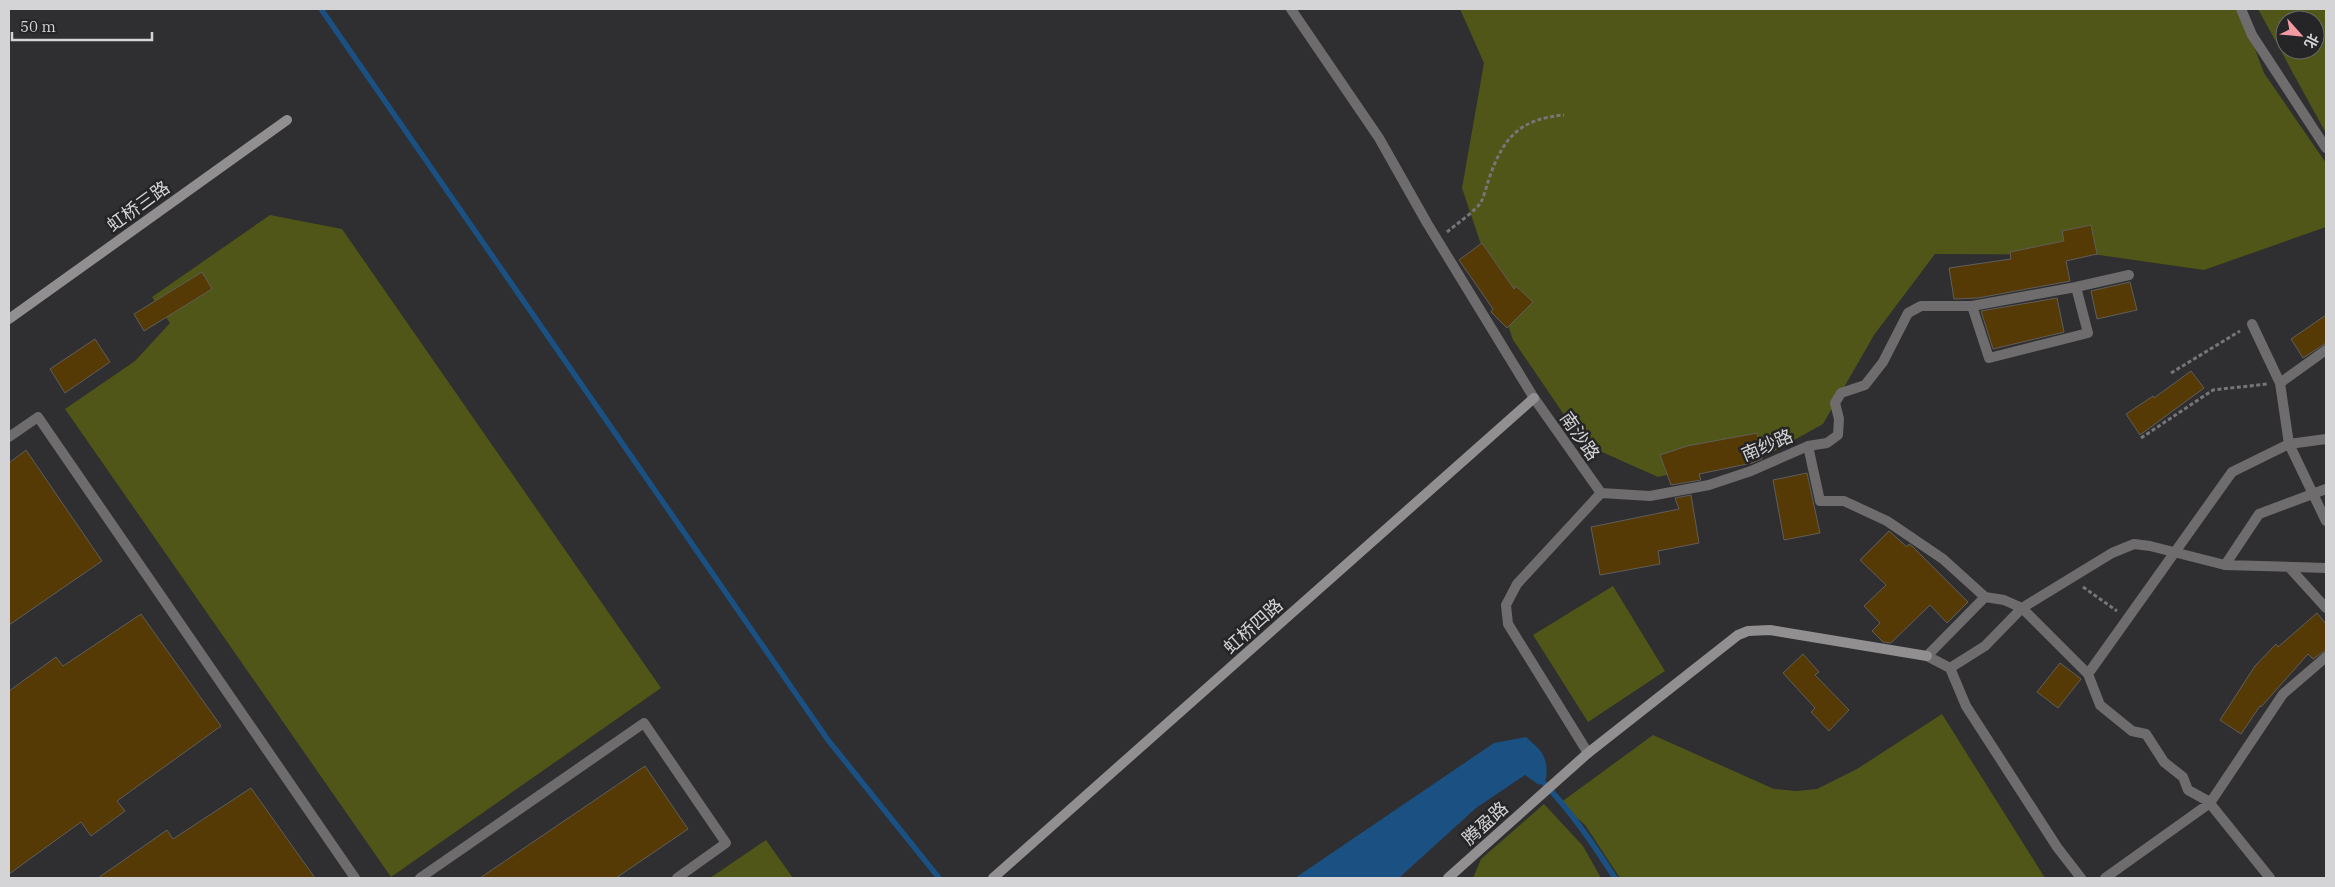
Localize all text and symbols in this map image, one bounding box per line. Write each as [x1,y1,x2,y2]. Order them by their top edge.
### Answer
scale bar [12,10,152,42]
north arrow [2275,10,2325,60]
text: 50 m [20,17,56,36]
text: 北 [2300,31,2323,51]
street label: 虹桥三路 [102,176,174,236]
street label: 南沙路 [1555,407,1605,465]
street label: 南纱路 [1738,424,1796,466]
street label: 虹桥四路 [1219,593,1287,659]
street label: 腾盈路 [1457,796,1513,850]

